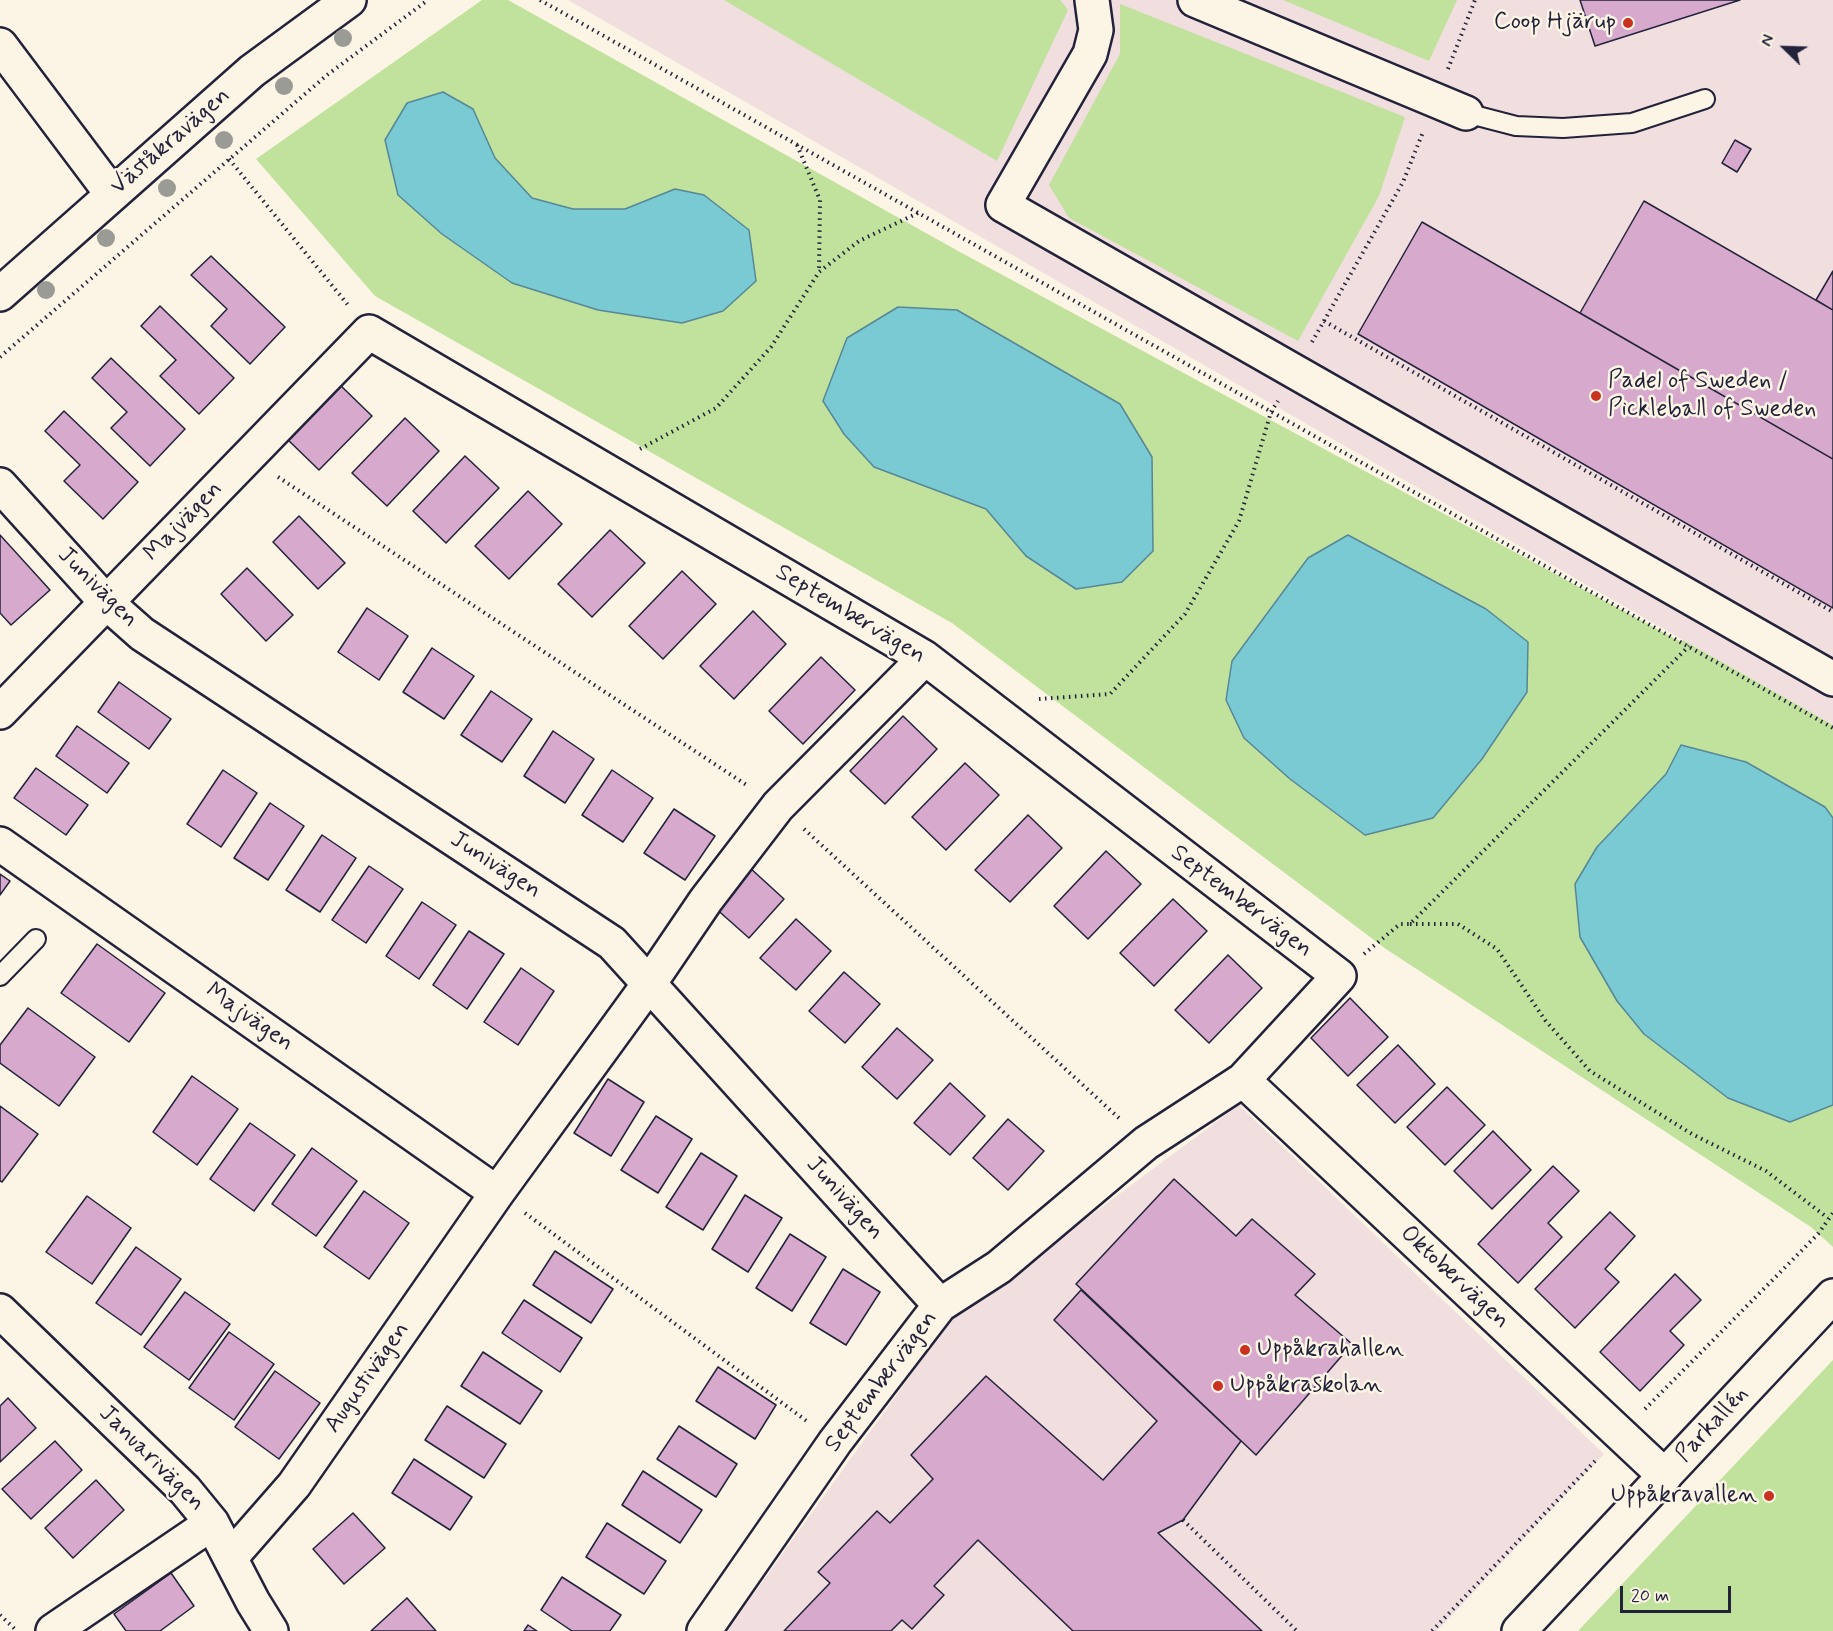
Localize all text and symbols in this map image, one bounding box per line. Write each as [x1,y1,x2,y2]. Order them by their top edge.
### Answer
place label: Coop Hjärup [1494,9,1616,37]
marker: Coop Hjärup [1621,16,1635,30]
north arrow [1755,18,1815,78]
text: N [1756,32,1780,50]
street label: Väståkravägen [105,82,237,202]
place label: Padel of Sweden / Pickleball of Sweden [1608,368,1816,424]
marker: Padel of Sweden / Pickleball of Sweden [1589,389,1603,403]
street label: Majvägen [139,476,229,568]
street label: Junivägen [51,542,143,634]
street label: Septembervägen [770,559,930,671]
street label: Junivägen [444,826,546,906]
street label: Septembervägen [1164,839,1318,965]
street label: Majvägen [199,977,299,1059]
street label: Junivägen [799,1151,889,1247]
street label: Oktobervägen [1393,1220,1515,1336]
street label: Septembervägen [819,1305,945,1459]
street label: Augustivägen [319,1317,417,1439]
place label: Uppåkrahallen [1257,1336,1404,1364]
marker: Uppåkrahallen [1238,1343,1252,1357]
place label: Uppåkraskolan [1230,1372,1382,1400]
marker: Uppåkraskolan [1211,1379,1225,1393]
street label: Parkallén [1670,1381,1756,1469]
street label: Januarivägen [92,1400,210,1518]
place label: Uppåkravallen [1611,1482,1757,1510]
marker: Uppåkravallen [1762,1489,1776,1503]
scale bar [1623,1574,1734,1612]
text: 20 m [1631,1584,1669,1608]

